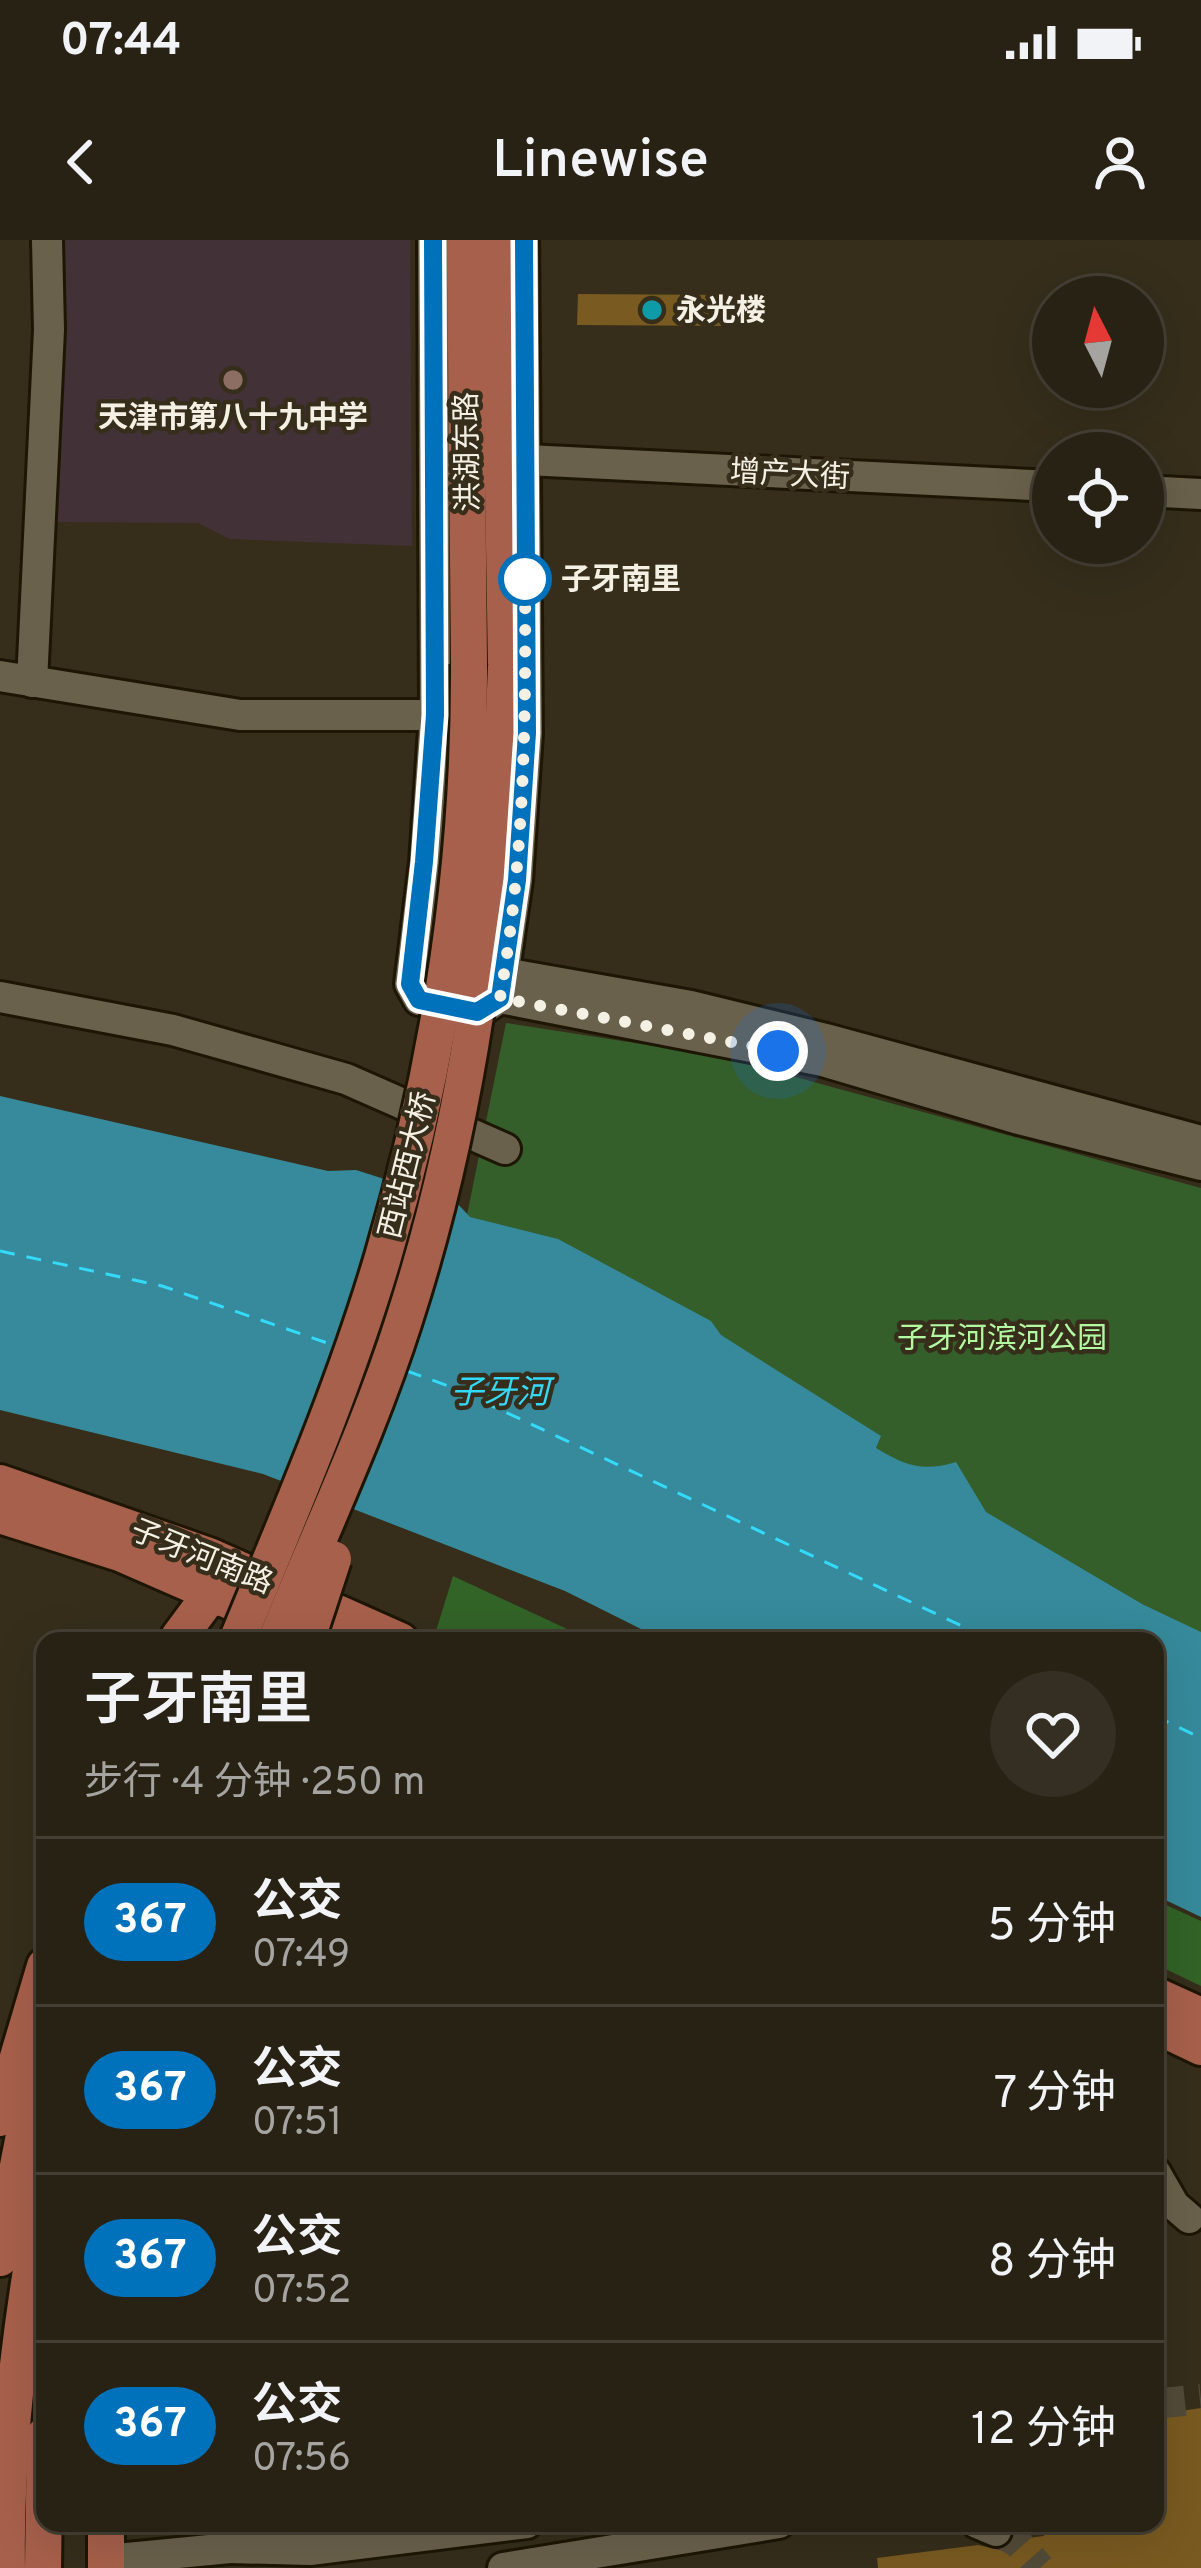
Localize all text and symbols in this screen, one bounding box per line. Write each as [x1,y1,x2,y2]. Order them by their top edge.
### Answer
text: 07:44 [60,14,182,71]
text: Linewise [492,128,709,197]
icon: back [48,129,114,195]
icon: person [1087,129,1153,195]
north arrow [1032,276,1164,408]
map controls [1032,276,1164,564]
place label: 永光楼 [676,294,766,331]
marker: 永光楼 [639,297,665,323]
marker: 天津市第八十九中学 [220,367,246,393]
street label: 洪湖东路 [450,392,489,512]
place label: 天津市第八十九中学 [98,401,368,438]
button: locate [1032,432,1164,564]
street label: 增产大街 [729,455,851,498]
marker: 子牙南里 [500,554,550,604]
place label: 子牙南里 [561,563,681,600]
your location [748,1021,808,1081]
street label: 西站西大桥 [373,1088,446,1243]
park label: 子牙河滨河公园 [897,1322,1107,1359]
water label: 子牙河 [451,1374,556,1416]
street label: 子牙河南路 [125,1513,278,1604]
text: 子牙南里 [84,1668,312,1740]
button: heart [990,1671,1116,1797]
text: 步行 · 4 分钟 · 250 m [84,1760,425,1809]
text: 公交 [252,1875,342,1932]
text: 367 [113,1895,187,1948]
text: 5 分钟 [987,1899,1116,1956]
text: 07:49 [252,1932,350,1981]
text: 公交 [252,2043,342,2100]
text: 367 [113,2063,187,2116]
text: 7 分钟 [994,2067,1116,2124]
text: 07:51 [252,2100,342,2149]
text: 公交 [252,2211,342,2268]
text: 367 [113,2231,187,2284]
text: 8 分钟 [988,2235,1116,2292]
text: 07:52 [252,2268,351,2317]
text: 公交 [252,2379,342,2436]
text: 367 [113,2399,187,2452]
text: 12 分钟 [971,2403,1116,2460]
text: 07:56 [252,2436,351,2485]

